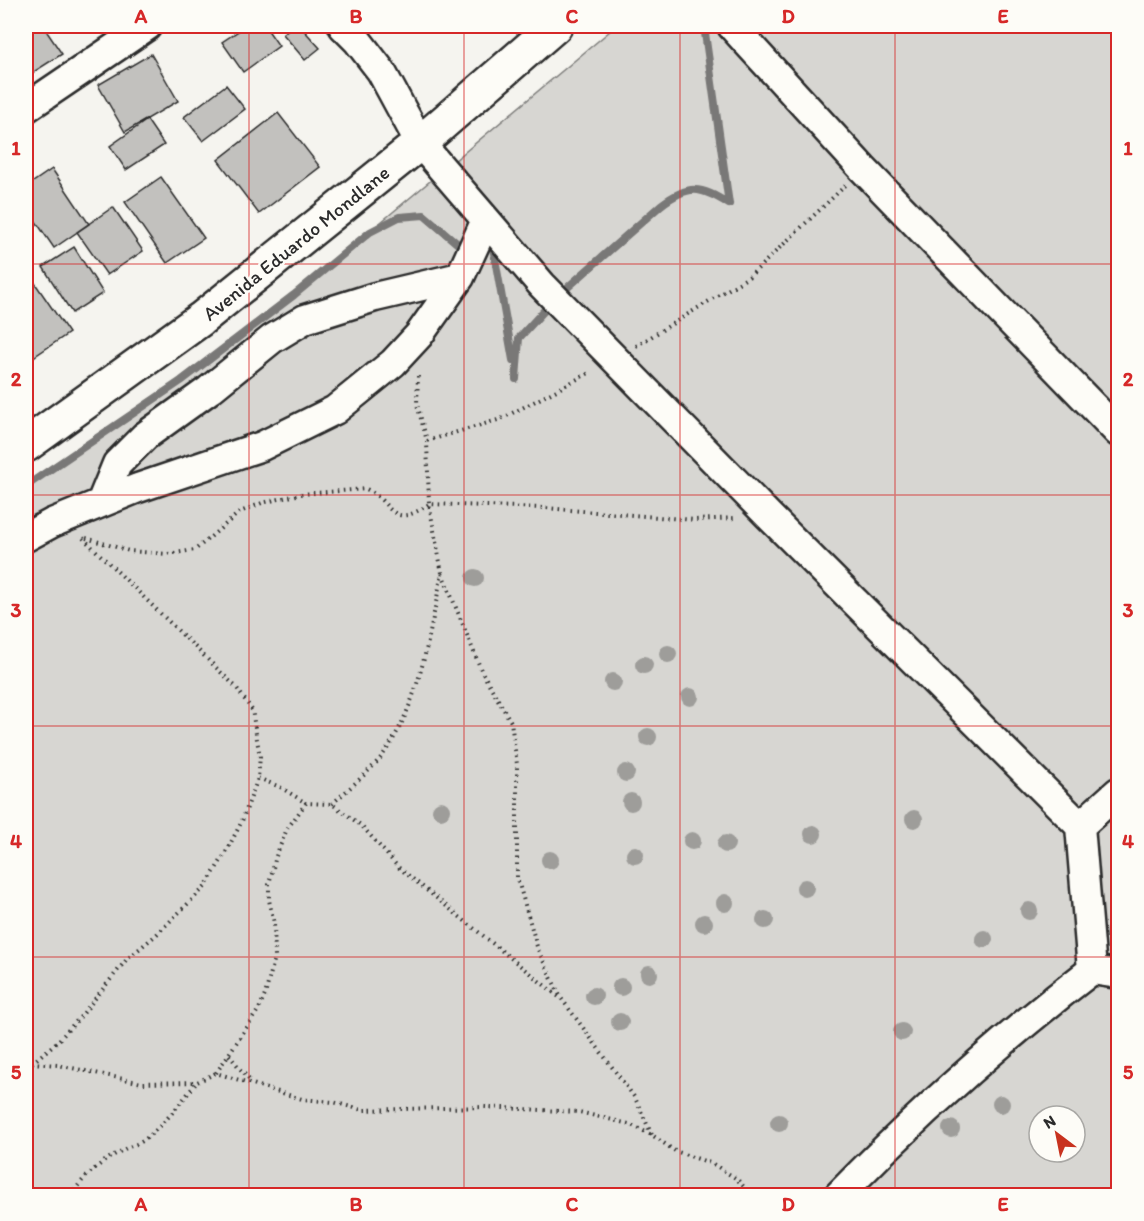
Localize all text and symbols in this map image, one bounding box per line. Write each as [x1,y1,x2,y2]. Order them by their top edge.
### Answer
text: A [134,4,148,28]
text: B [350,4,363,28]
text: C [566,4,579,28]
text: D [781,4,795,28]
text: E [997,4,1009,28]
text: 1 [11,136,21,160]
text: 1 [1123,136,1133,160]
street label: Avenida Eduardo Mondlane [198,160,394,326]
text: 2 [11,367,22,391]
text: 2 [1123,367,1134,391]
text: 3 [11,598,22,622]
text: 3 [1123,598,1134,622]
text: 4 [10,829,22,853]
text: 4 [1122,829,1134,853]
text: 5 [11,1060,22,1084]
text: 5 [1123,1060,1134,1084]
north arrow [1027,1104,1087,1164]
text: N [1040,1111,1059,1133]
text: A [134,1192,148,1216]
text: B [350,1192,363,1216]
text: C [566,1192,579,1216]
text: D [781,1192,795,1216]
text: E [997,1192,1009,1216]

